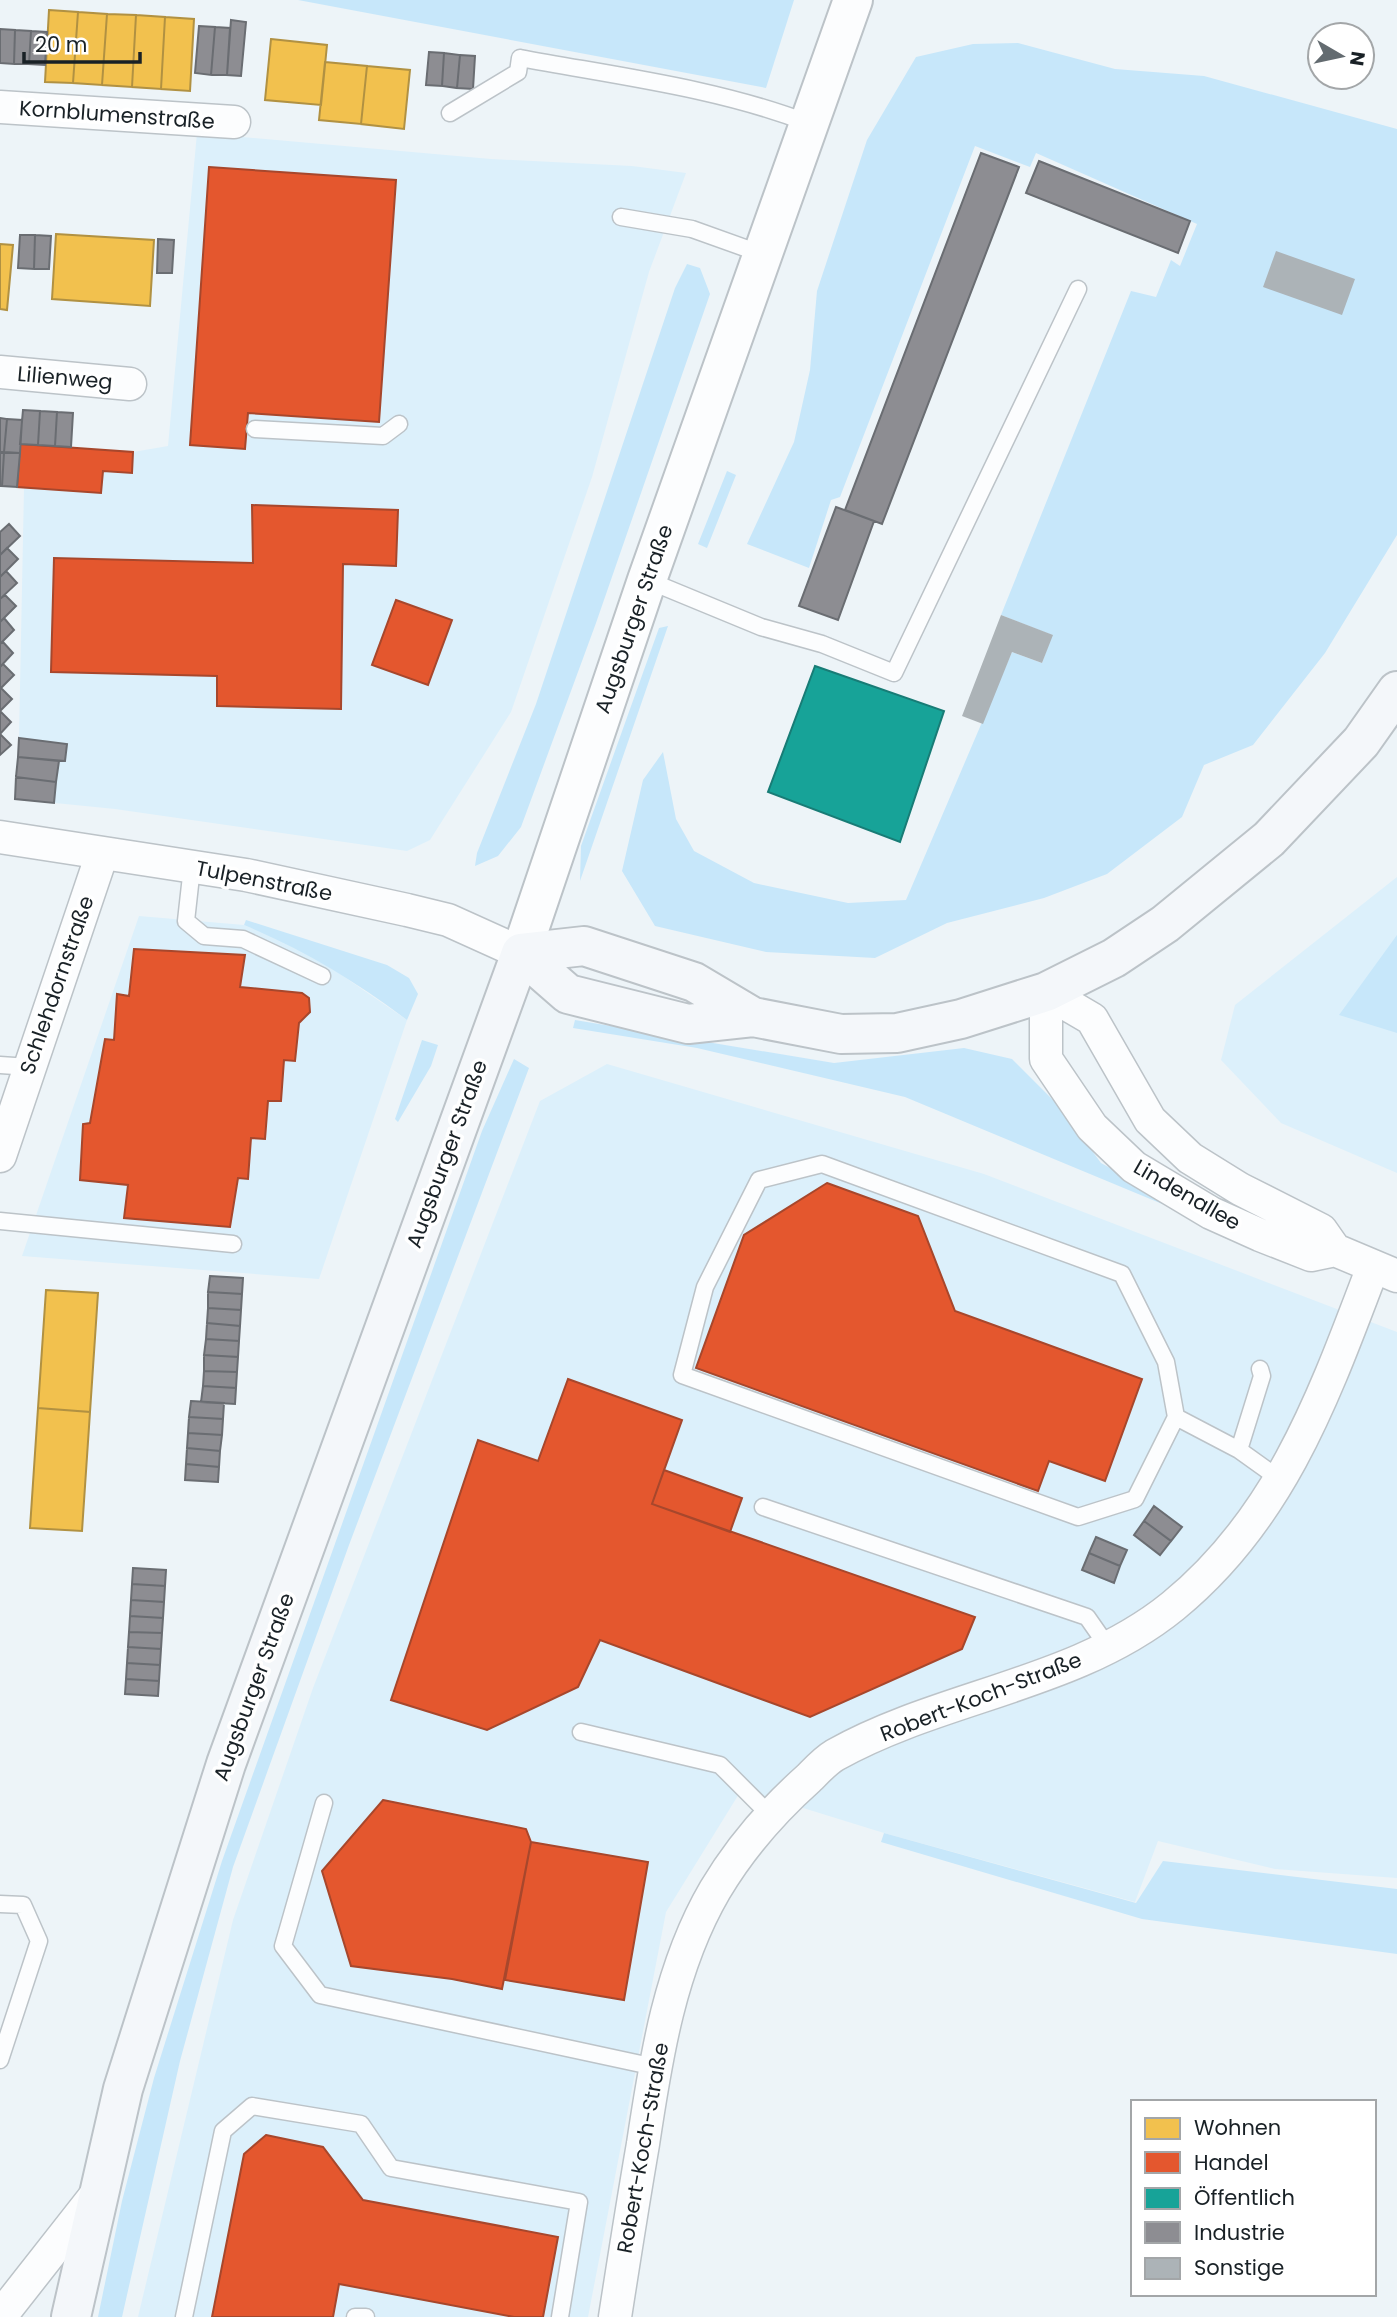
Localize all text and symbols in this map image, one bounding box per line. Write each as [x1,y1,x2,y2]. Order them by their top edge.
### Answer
scale bar [24,21,140,65]
north arrow [1306,21,1376,91]
text: 20 m [35,30,88,59]
text: N [1343,49,1372,68]
street label: Kornblumenstraße [18,93,216,136]
street label: Lilienweg [16,359,114,396]
street label: Augsburger Straße [588,520,680,717]
street label: Tulpenstraße [193,853,335,908]
street label: Schlehdornstraße [12,892,101,1078]
street label: Augsburger Straße [399,1056,494,1252]
street label: Lindenallee [1129,1152,1246,1237]
street label: Augsburger Straße [206,1589,301,1785]
street label: Robert-Koch-Straße [876,1645,1086,1748]
street label: Robert-Koch-Straße [610,2040,675,2256]
legend [1131,2100,1376,2296]
text: Wohnen [1194,2113,1281,2142]
text: Handel [1194,2148,1269,2177]
text: Öffentlich [1194,2183,1295,2212]
text: Industrie [1194,2218,1285,2247]
text: Sonstige [1194,2253,1284,2282]

